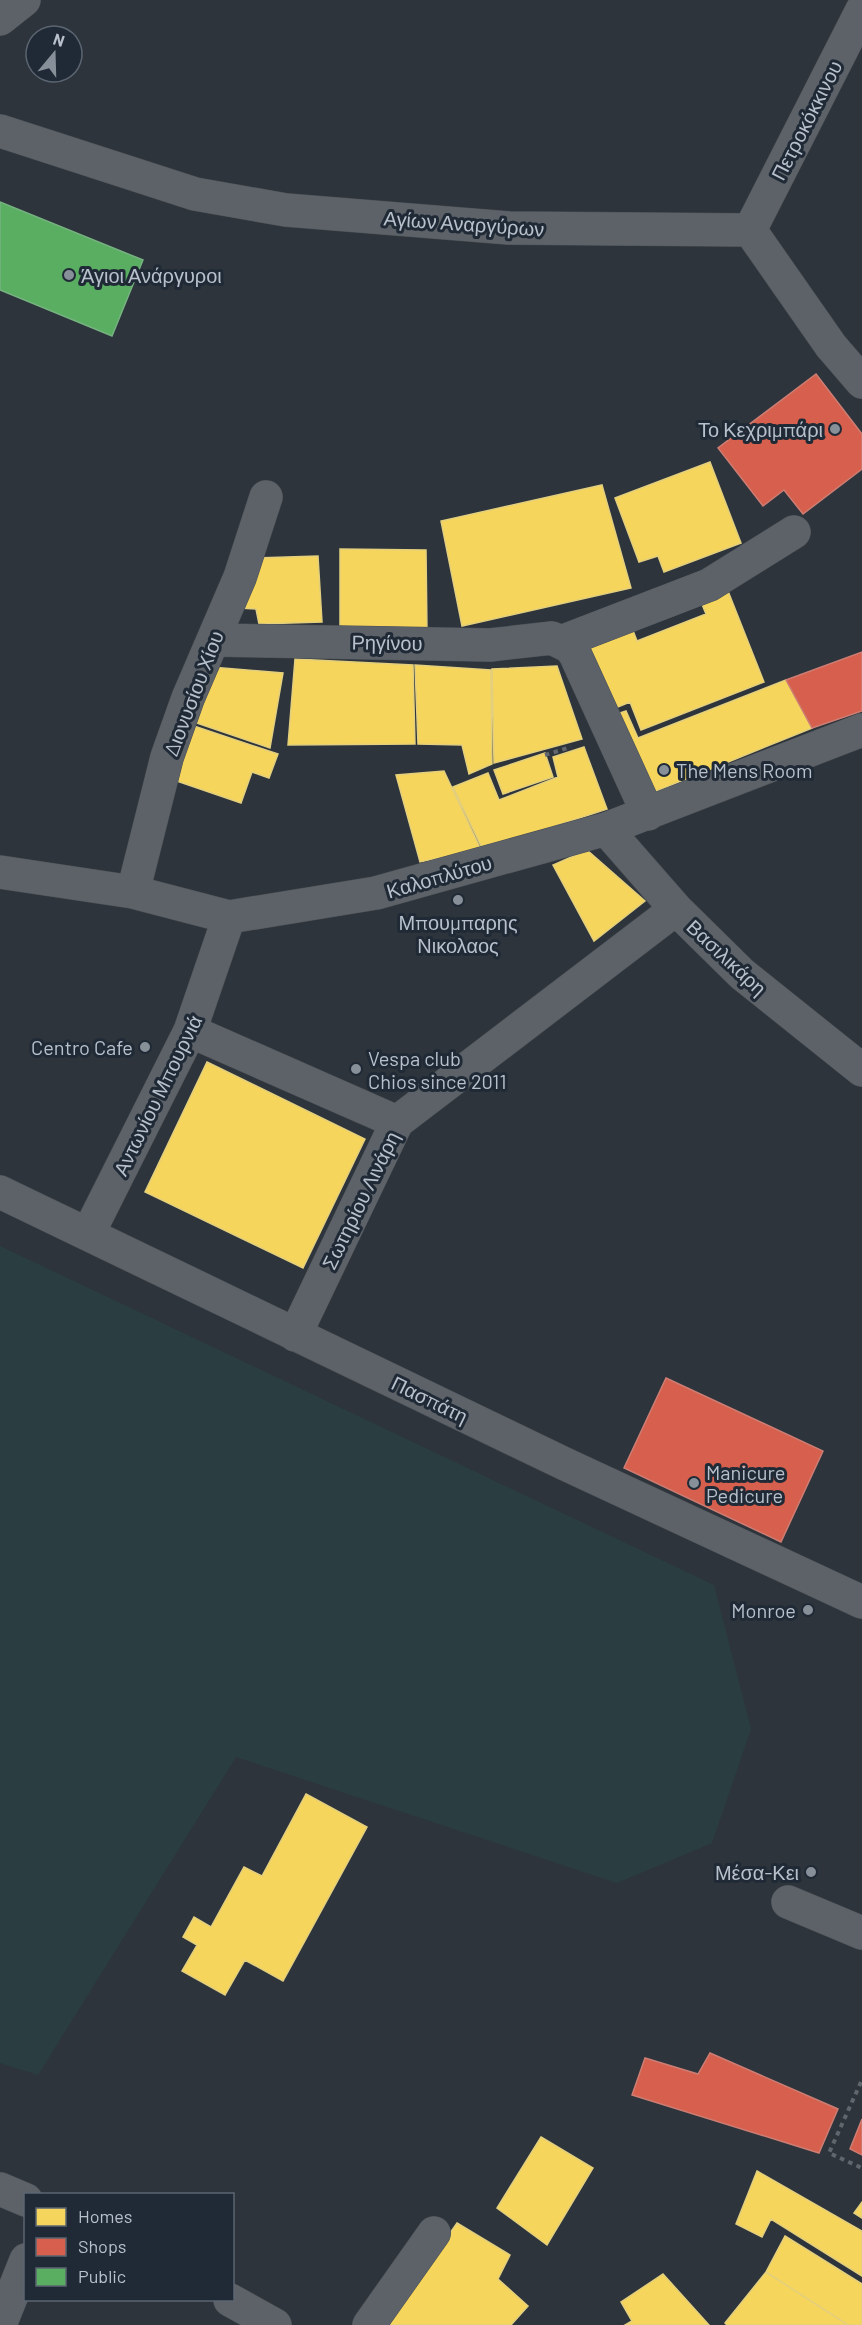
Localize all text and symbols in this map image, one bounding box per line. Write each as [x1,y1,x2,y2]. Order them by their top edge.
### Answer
north arrow [24,24,84,84]
text: N [51,29,67,50]
street label: Πετροκόκκινου [766,56,846,184]
street label: Αγίων Αναργύρων [383,205,545,241]
place label: Άγιοι Ανάργυροι [81,263,222,287]
marker: Άγιοι Ανάργυροι [62,268,76,282]
place label: Το Κεχριμπάρι [698,417,823,441]
marker: Το Κεχριμπάρι [828,422,842,436]
street label: Διονυσίου Χίου [158,627,228,759]
street label: Ρηγίνου [351,629,423,655]
place label: The Mens Room [676,758,813,782]
marker: The Mens Room [657,763,671,777]
street label: Καλοπλύτου [384,850,494,902]
marker: Μπουμπαρης Νικολαος [451,893,465,907]
place label: Μπουμπαρης Νικολαος [398,910,518,957]
street label: Βασιλικάρη [682,914,772,1000]
street label: Αντωνίου Μπουρνιά [108,1011,206,1179]
place label: Centro Cafe [31,1035,133,1059]
marker: Centro Cafe [138,1040,152,1054]
place label: Vespa club Chios since 2011 [368,1046,506,1093]
marker: Vespa club Chios since 2011 [349,1062,363,1076]
street label: Σωτηρίου Λινάρη [316,1127,404,1273]
street label: Πασπάτη [388,1370,472,1428]
place label: Manicure Pedicure [706,1460,785,1507]
marker: Manicure Pedicure [687,1476,701,1490]
place label: Monroe [731,1598,796,1622]
marker: Monroe [801,1603,815,1617]
place label: Μέσα-Κει [715,1860,799,1884]
marker: Μέσα-Κει [804,1865,818,1879]
legend [24,2193,234,2301]
text: Homes [78,2205,132,2227]
text: Shops [78,2235,127,2257]
text: Public [78,2265,126,2287]

